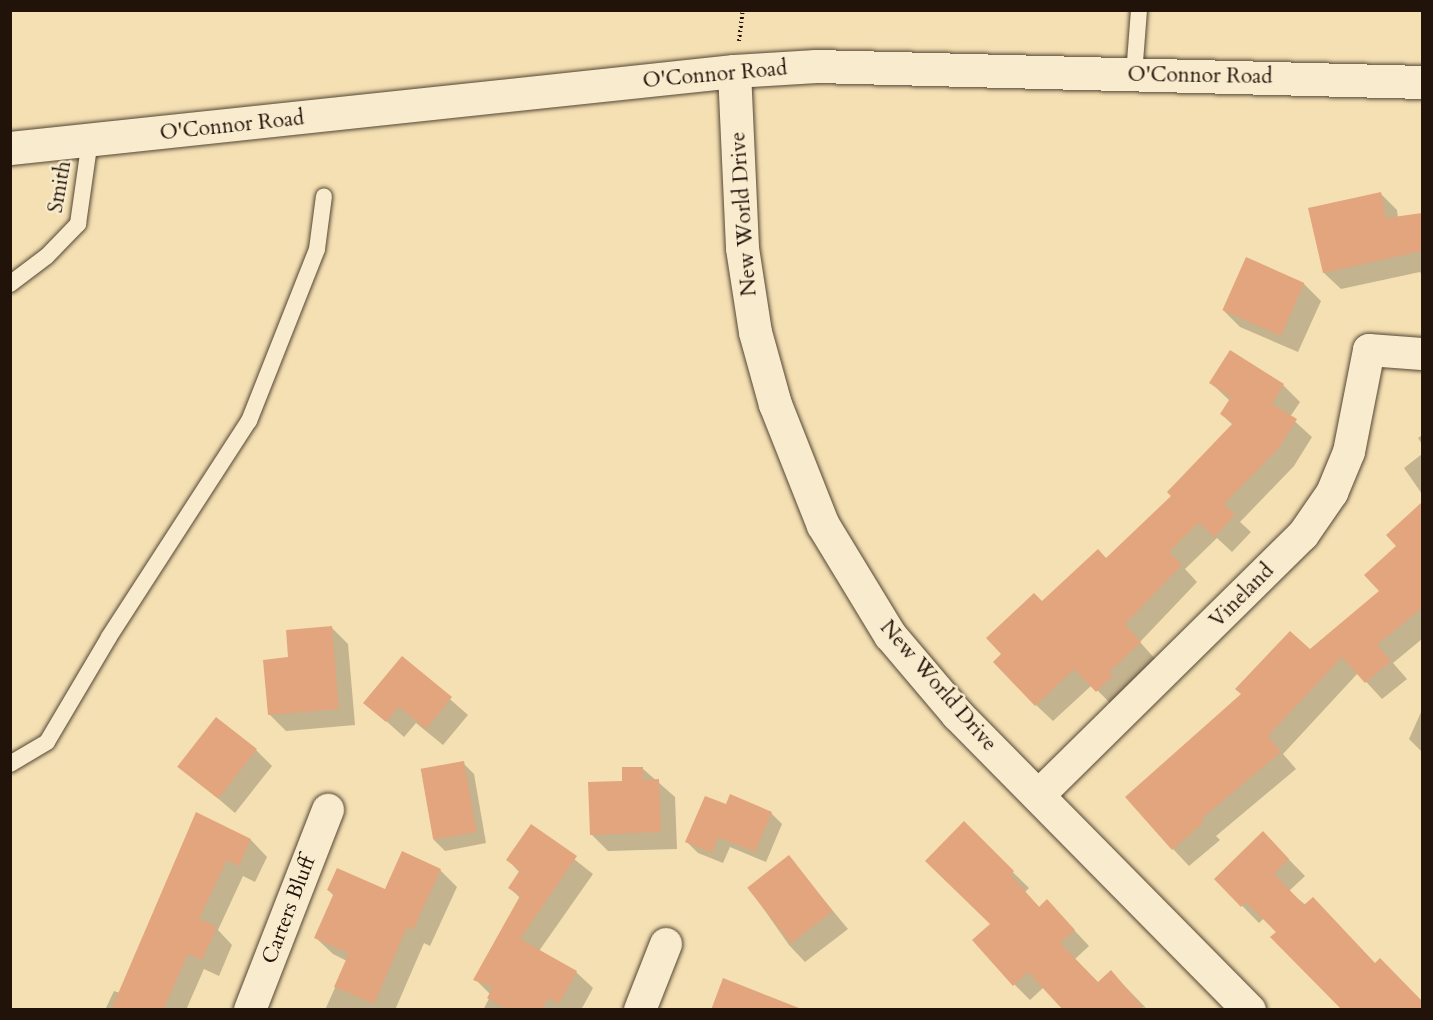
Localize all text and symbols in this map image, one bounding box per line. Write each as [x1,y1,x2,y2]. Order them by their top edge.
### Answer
street label: O'Connor Road [642,56,788,94]
street label: O'Connor Road [1127,62,1273,90]
street label: O'Connor Road [159,106,305,146]
street label: New World Drive [726,131,762,297]
street label: Smith [43,159,77,215]
street label: Vineland [1205,559,1279,633]
street label: New World Drive [874,615,1002,757]
street label: Carters Bluff [257,853,321,967]

